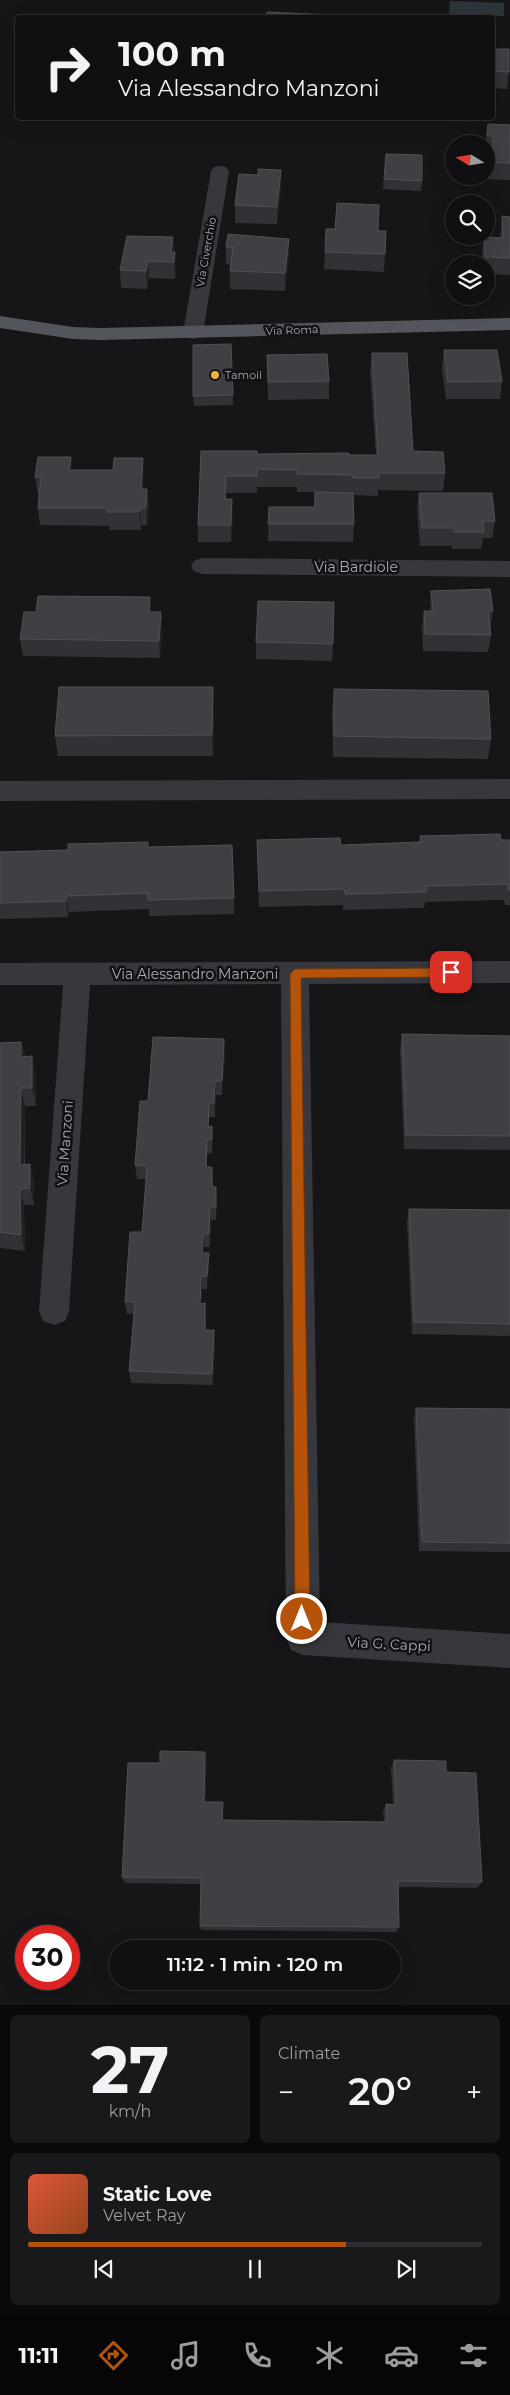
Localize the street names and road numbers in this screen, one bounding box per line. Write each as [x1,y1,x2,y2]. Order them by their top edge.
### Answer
street label: Via Civerchio [193,216,219,288]
street label: Via Roma [265,322,319,338]
street label: Via Bardiole [314,558,398,576]
street label: Via Alessandro Manzoni [112,965,278,983]
street label: Via Manzoni [53,1100,77,1186]
street label: Via G. Cappi [347,1633,431,1655]

